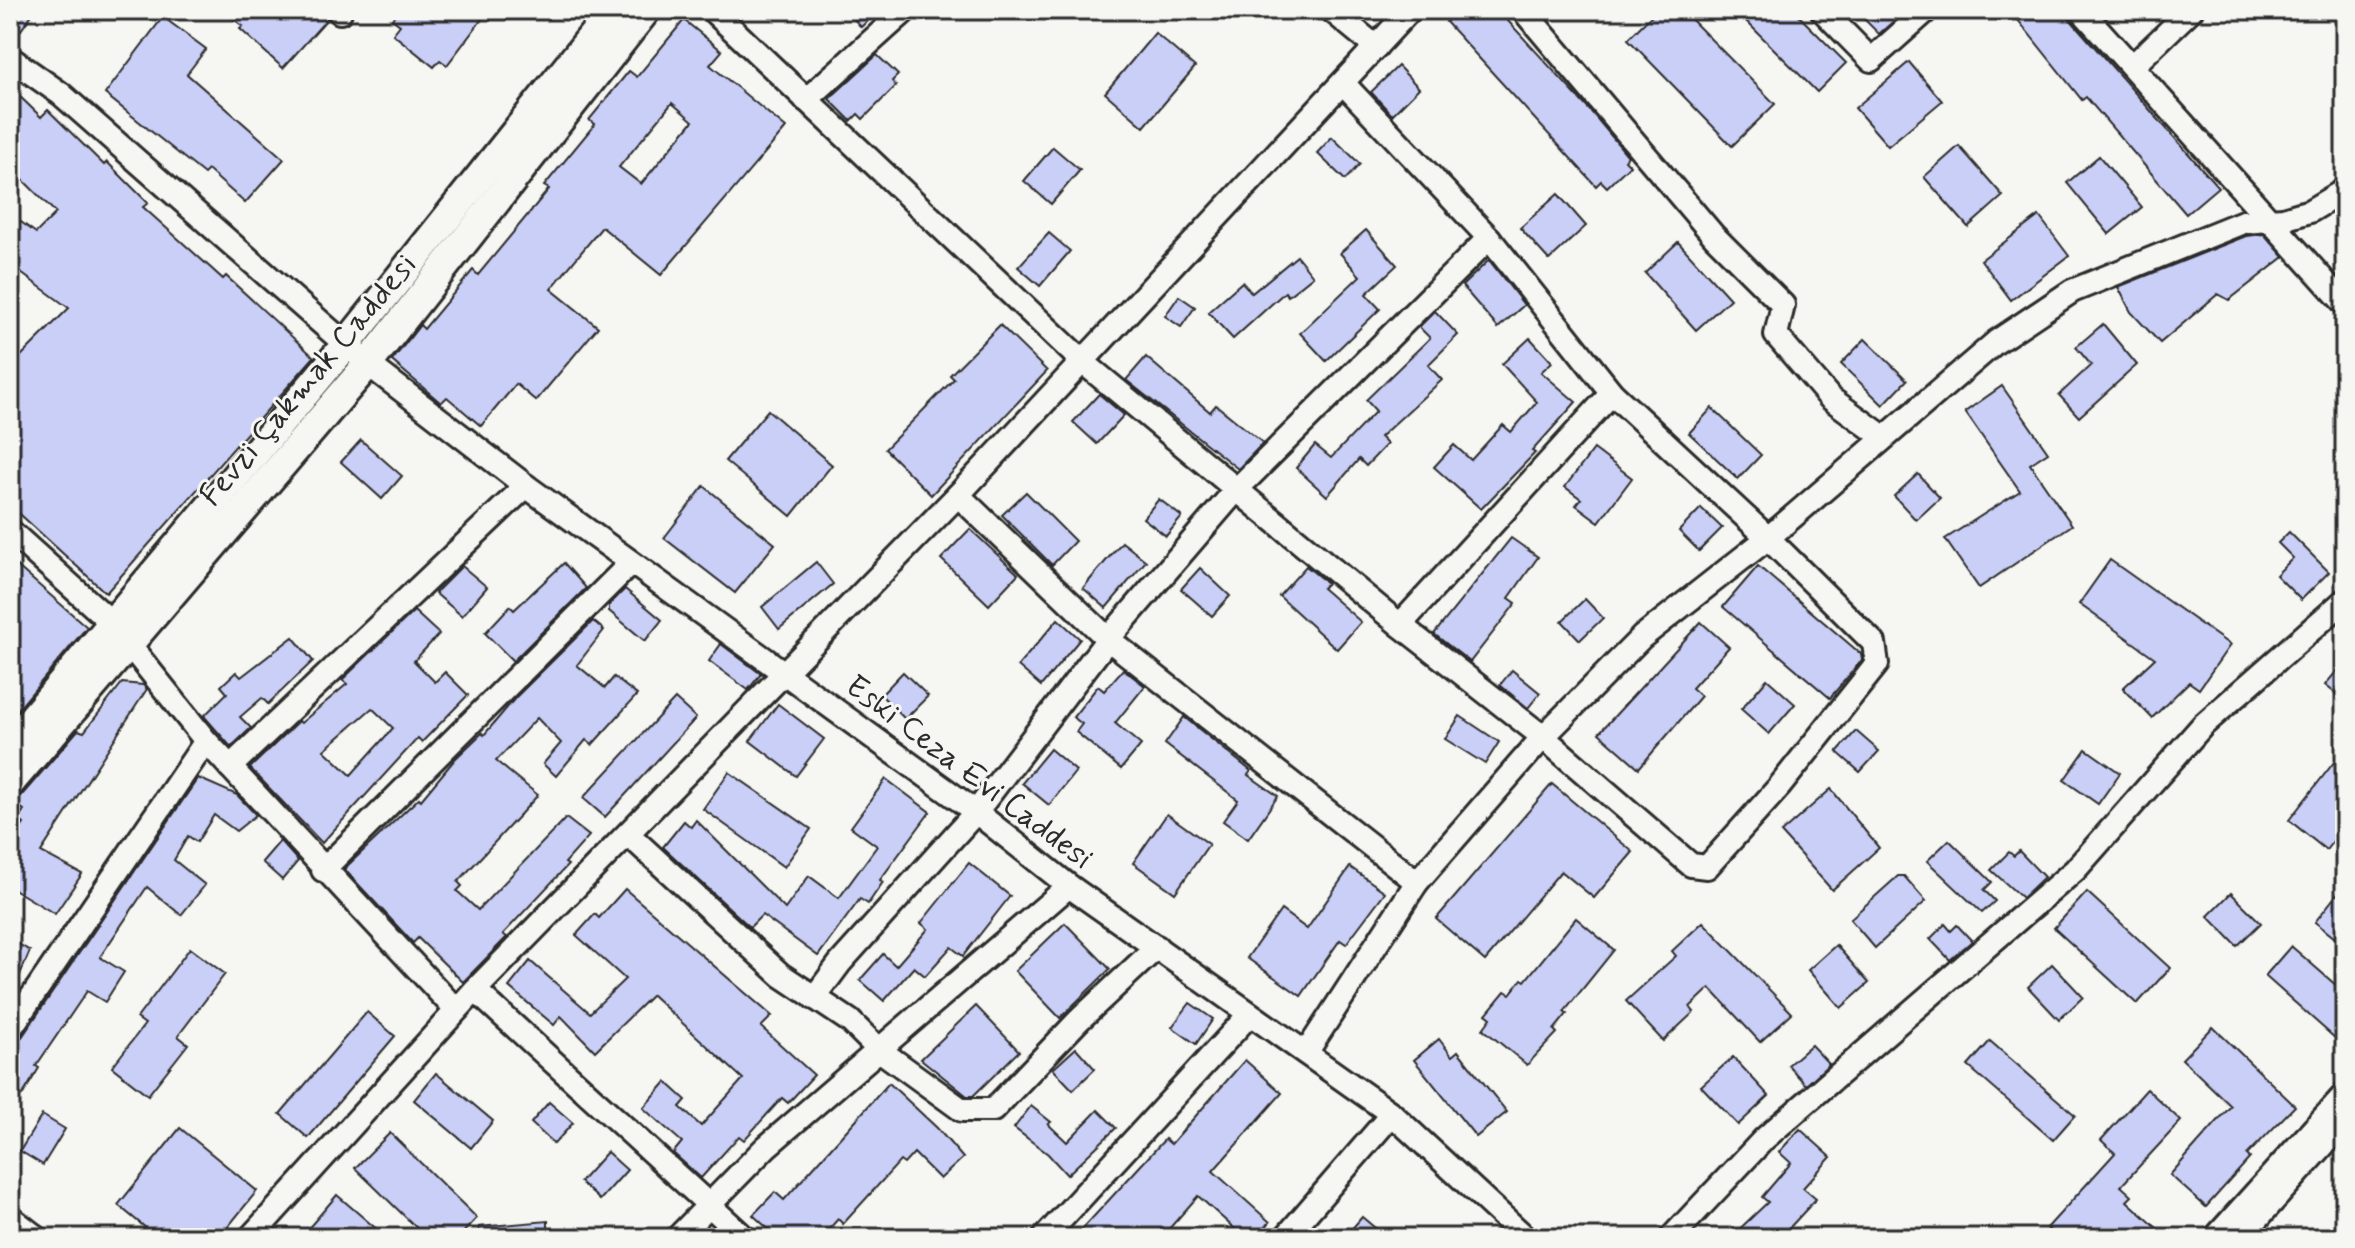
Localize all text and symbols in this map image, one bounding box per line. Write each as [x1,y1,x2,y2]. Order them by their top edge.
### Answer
street label: Fevzi Çakmak Caddesi [190,245,427,515]
street label: Eski Ceza Evi Caddesi [837,666,1101,880]

